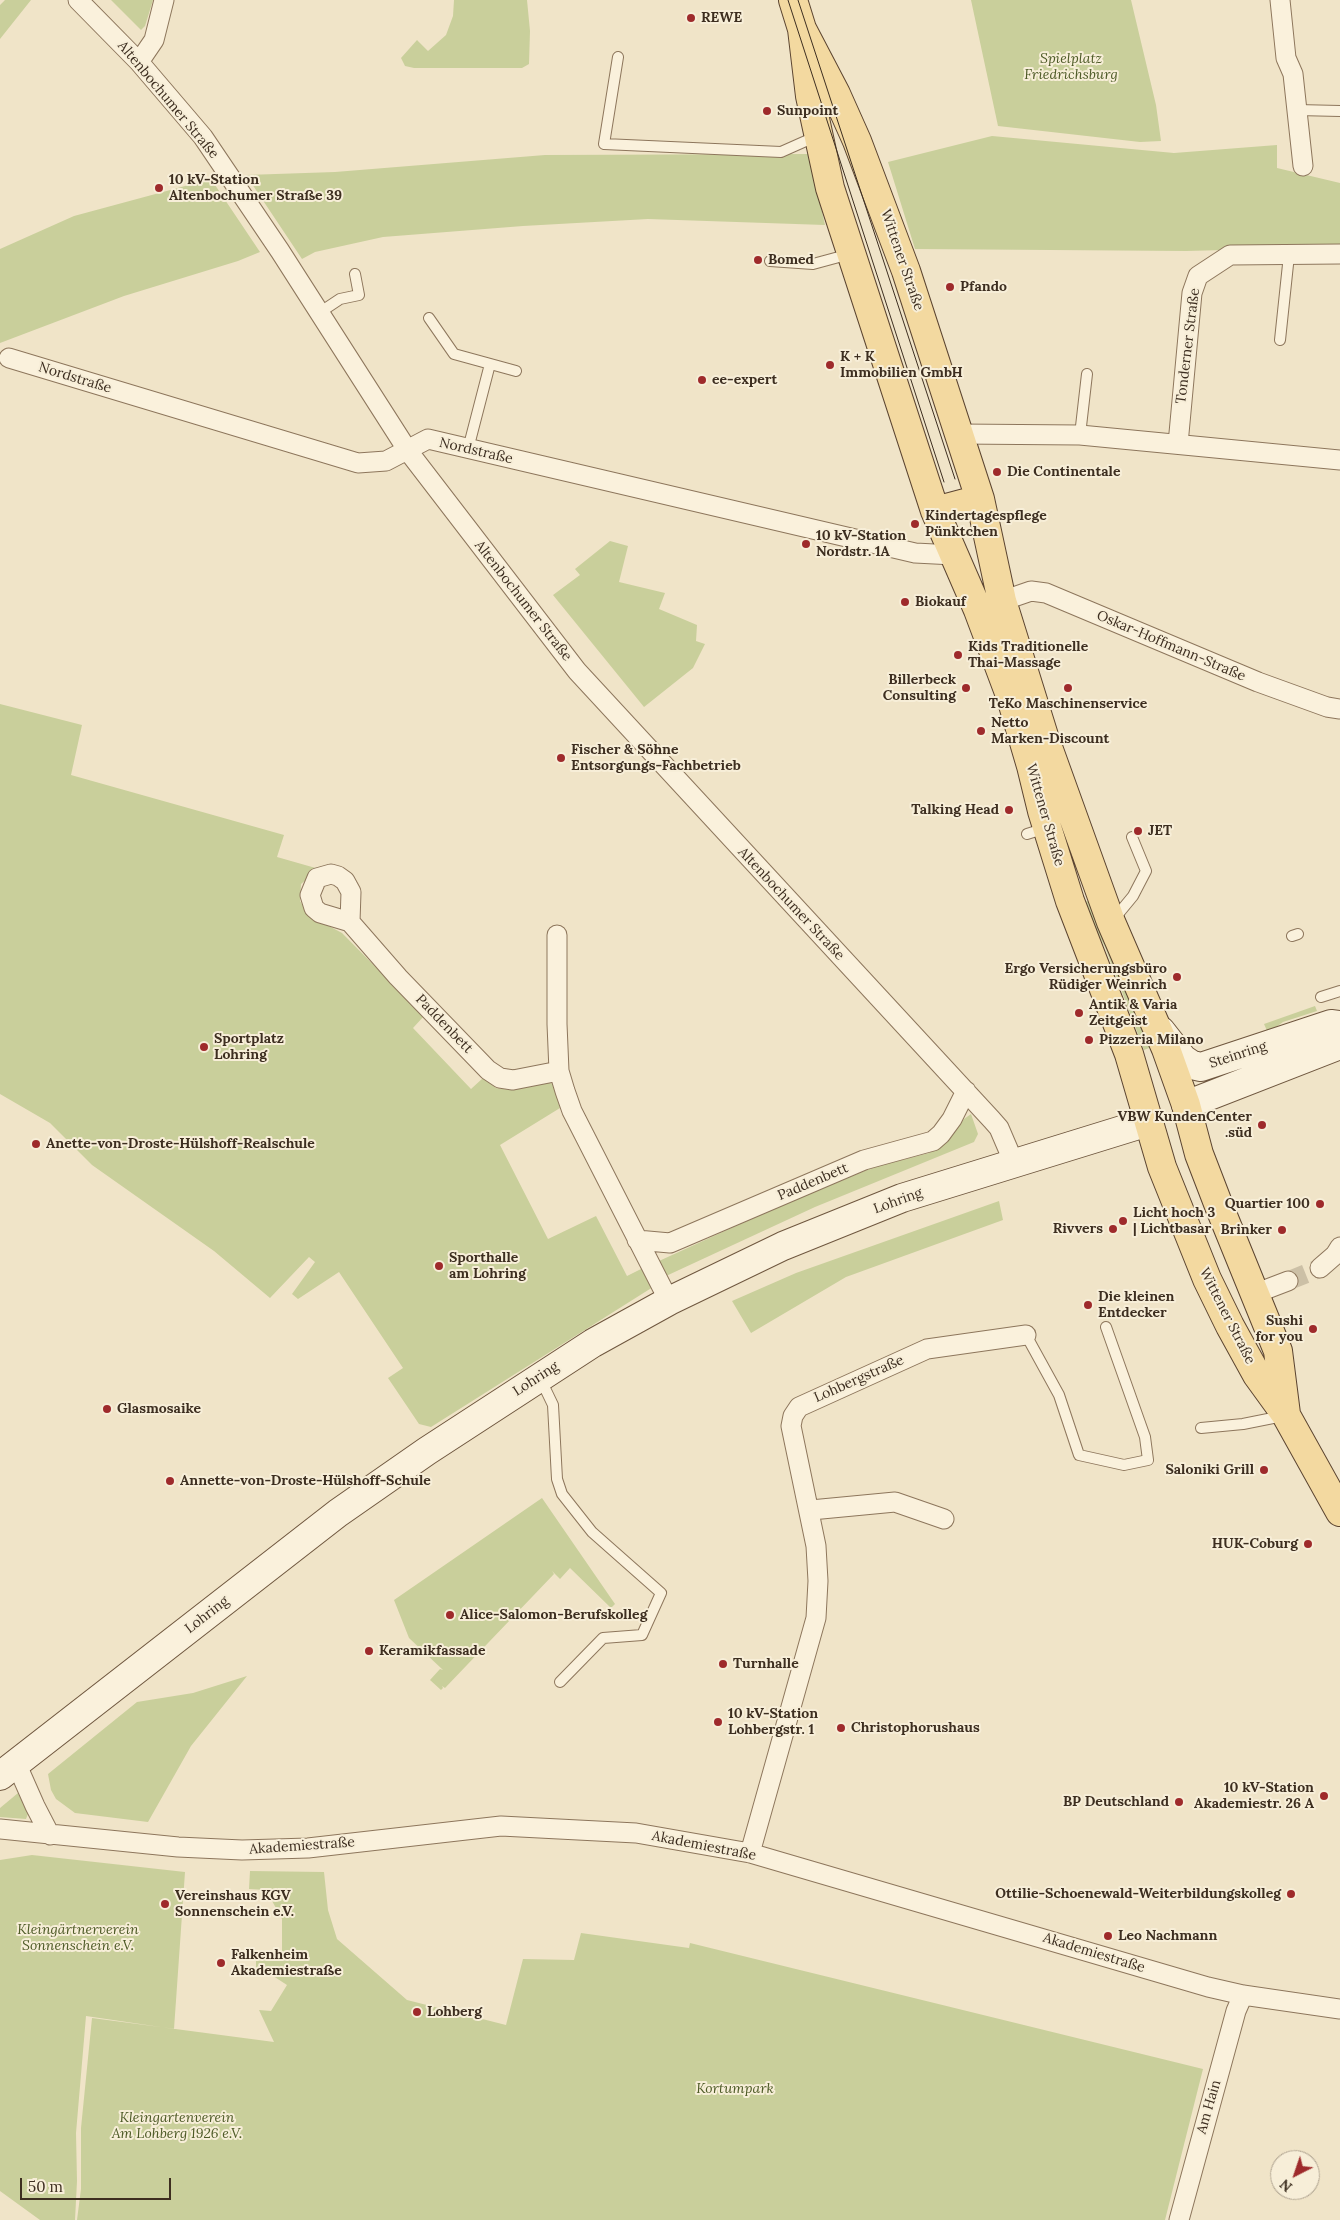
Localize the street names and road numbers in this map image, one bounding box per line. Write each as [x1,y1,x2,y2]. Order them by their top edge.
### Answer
street label: Altenbochumer Straße [114,38,222,162]
street label: Wittener Straße [877,207,927,313]
street label: Tonderner Straße [1173,287,1203,405]
street label: Nordstraße [37,359,113,397]
street label: Nordstraße [437,434,515,468]
street label: Altenbochumer Straße [471,537,575,665]
street label: Oskar-Hoffmann-Straße [1094,607,1248,685]
street label: Wittener Straße [1022,762,1068,868]
street label: Altenbochumer Straße [734,844,848,964]
street label: Paddenbett [412,991,476,1057]
street label: Steinring [1207,1038,1269,1072]
street label: Paddenbett [775,1160,851,1204]
street label: Lohring [871,1184,925,1218]
street label: Wittener Straße [1195,1265,1259,1367]
street label: Lohbergstraße [812,1352,906,1406]
street label: Lohring [510,1358,562,1400]
street label: Lohring [182,1593,232,1637]
street label: Akademiestraße [651,1828,757,1864]
street label: Akademiestraße [249,1834,355,1858]
street label: Akademiestraße [1041,1930,1147,1976]
street label: Am Hain [1193,2078,1225,2136]

